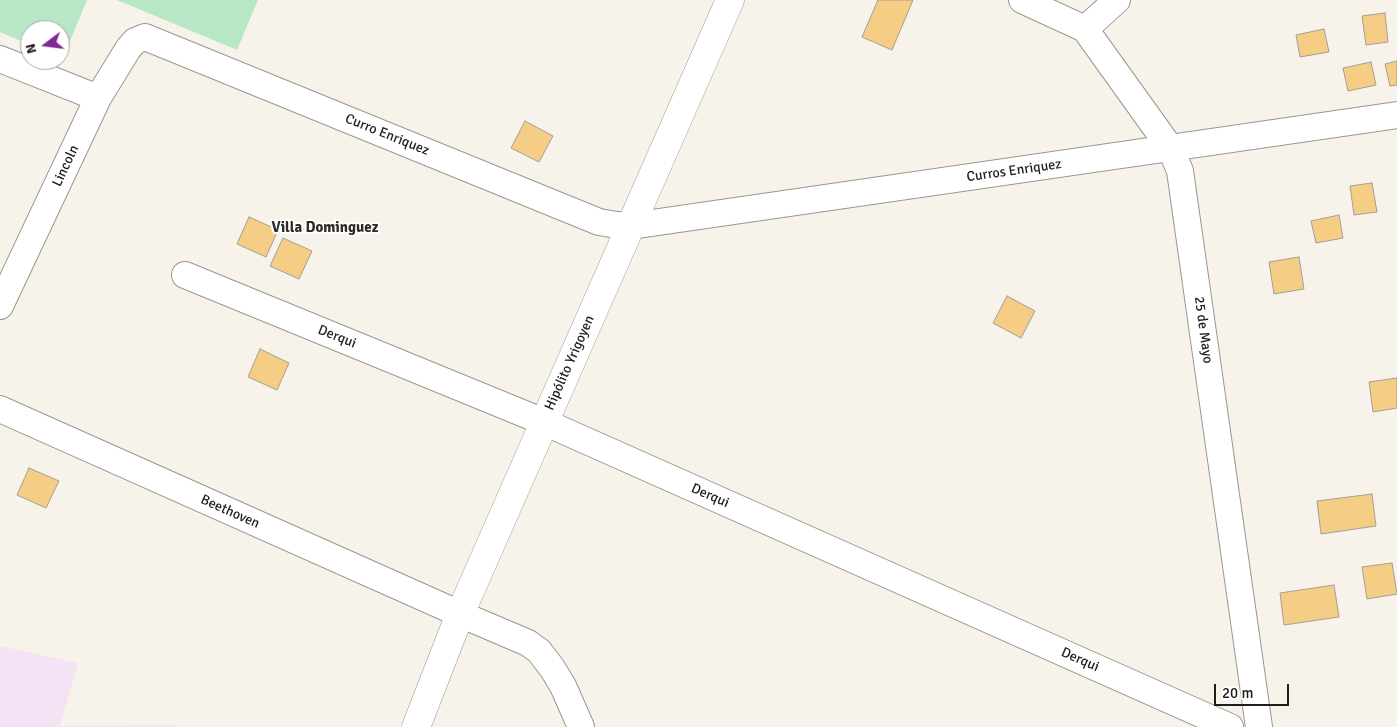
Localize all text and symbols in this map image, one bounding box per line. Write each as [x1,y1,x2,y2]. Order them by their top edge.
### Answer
north arrow [20,20,70,70]
text: N [22,42,40,56]
street label: Curro Enriquez [342,110,432,160]
street label: Lincoln [49,143,83,189]
street label: Curros Enriquez [965,156,1063,186]
district label: Villa Dominguez [272,219,378,237]
street label: 25 de Mayo [1190,295,1216,365]
street label: Hipólito Yrigoyen [542,313,598,413]
street label: Derqui [315,322,359,352]
street label: Derqui [688,480,732,512]
street label: Beethoven [198,492,262,532]
street label: Derqui [1058,644,1102,676]
scale bar [1217,674,1292,706]
text: 20 m [1222,684,1253,702]

